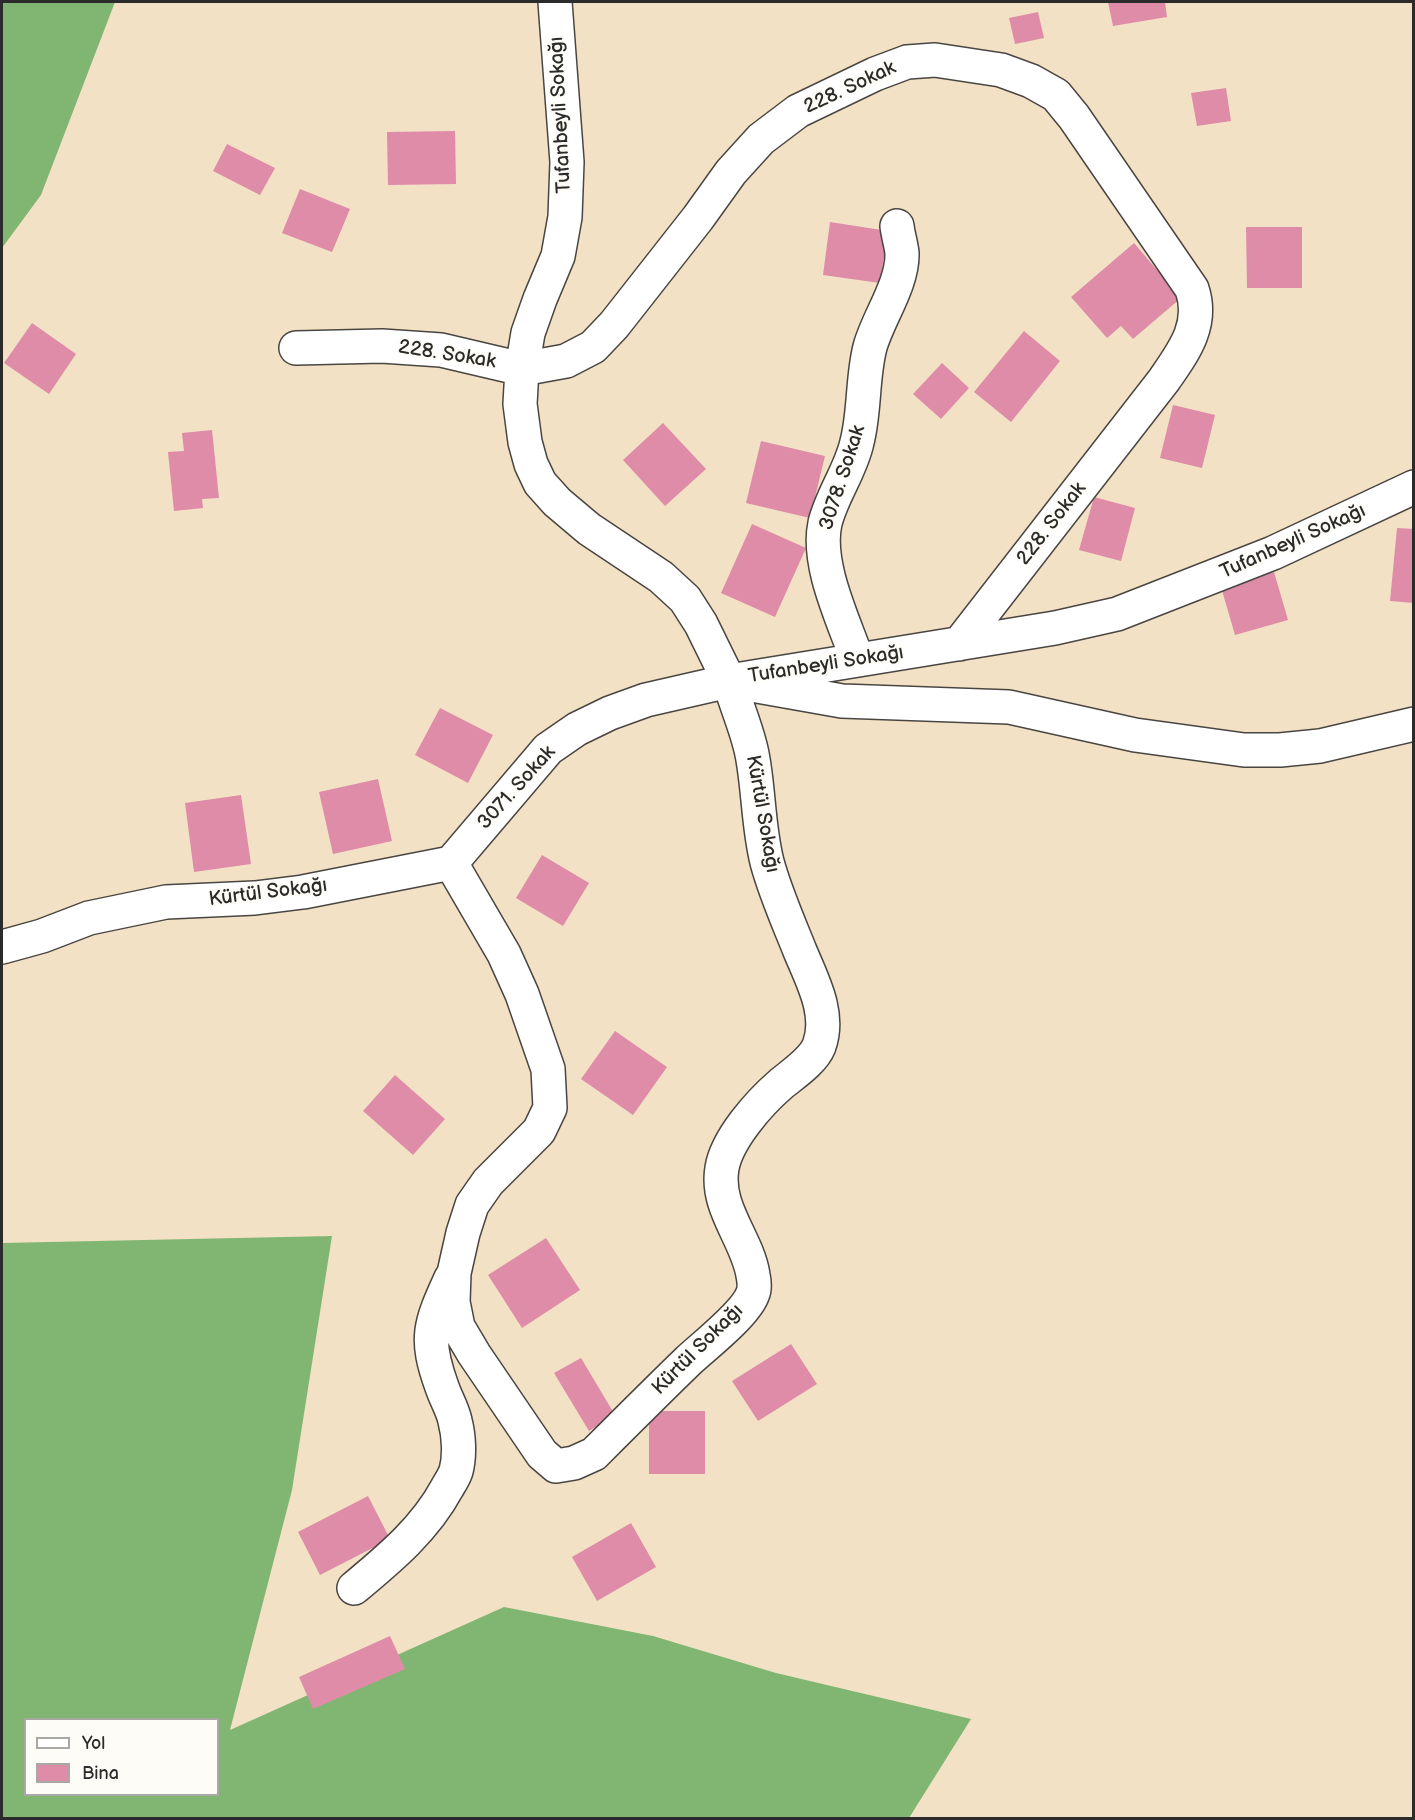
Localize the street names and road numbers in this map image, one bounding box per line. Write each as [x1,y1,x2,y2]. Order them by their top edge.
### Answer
street label: Tufanbeyli Sokağı [545,36,577,194]
street label: 228. Sokak [800,56,900,120]
street label: 228. Sokak [396,335,498,375]
street label: 3078. Sokak [815,423,871,533]
street label: 228. Sokak [1012,478,1092,570]
street label: Tufanbeyli Sokağı [1216,499,1370,585]
street label: Tufanbeyli Sokağı [747,641,905,689]
street label: 3071. Sokak [473,741,561,835]
street label: Kürtül Sokağı [740,753,784,875]
street label: Kürtül Sokağı [208,874,328,912]
street label: Kürtül Sokağı [647,1299,749,1401]

